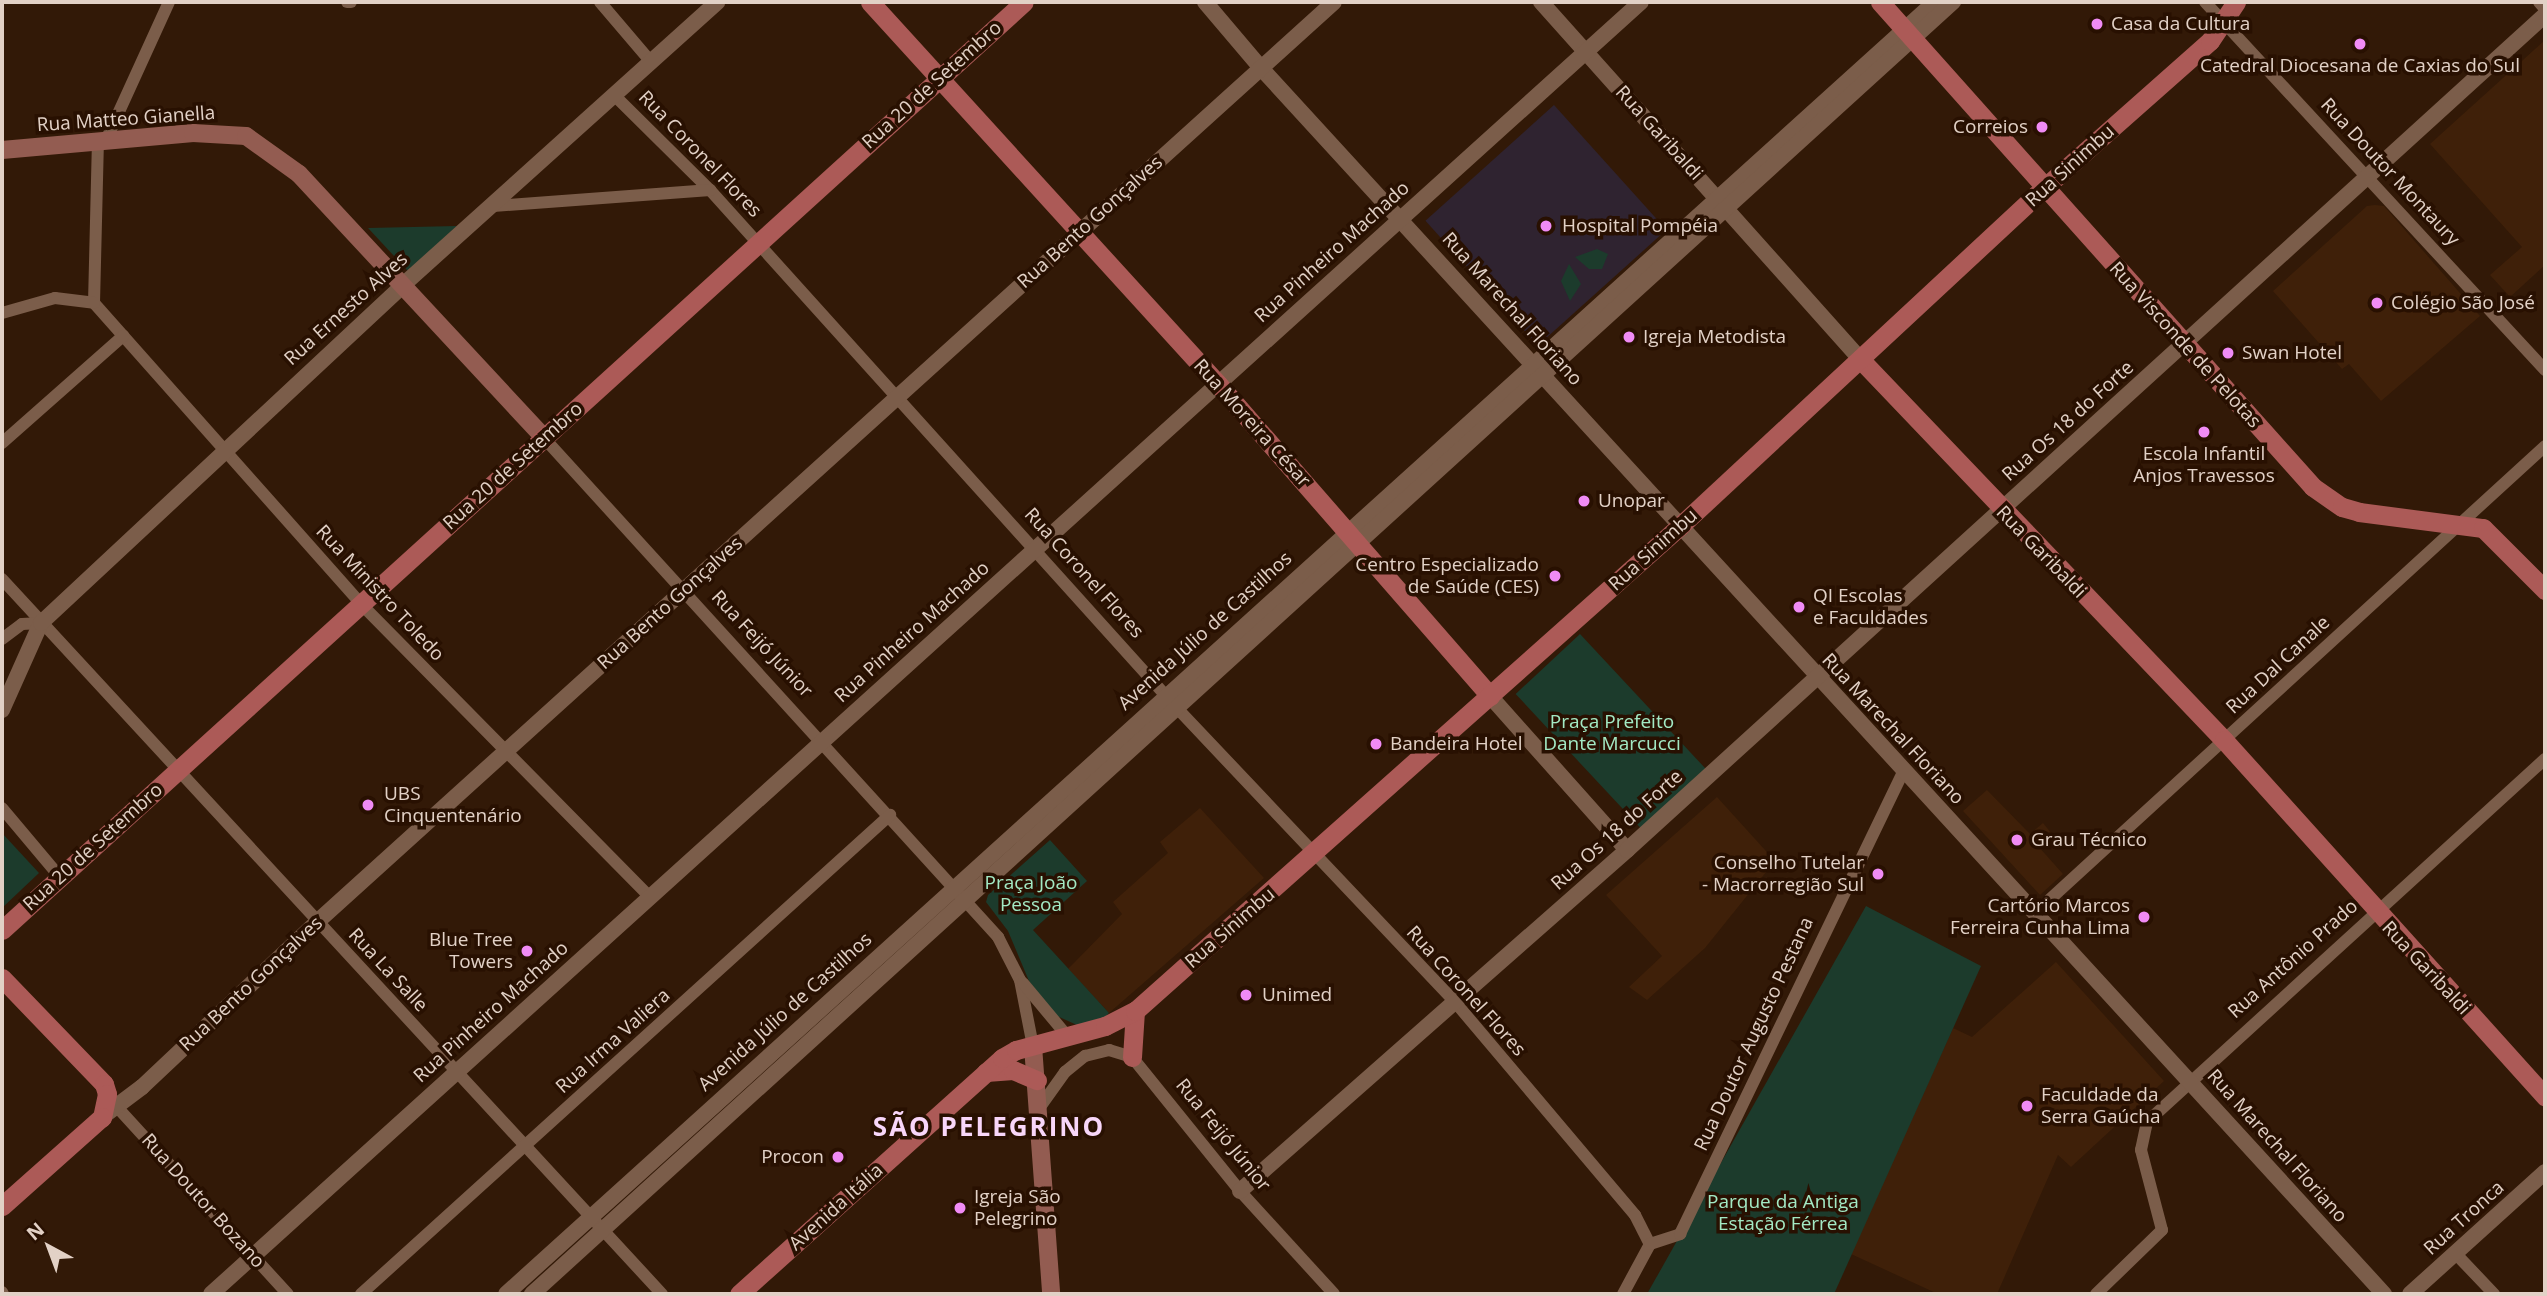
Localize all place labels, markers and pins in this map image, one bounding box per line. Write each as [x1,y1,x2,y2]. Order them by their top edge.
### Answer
place label: Casa da Cultura [2111,13,2250,35]
marker: Casa da Cultura [2089,16,2105,32]
marker: Catedral Diocesana de Caxias do Sul [2352,36,2368,52]
place label: Catedral Diocesana de Caxias do Sul [2200,55,2520,77]
place label: Correios [1953,116,2028,138]
marker: Correios [2034,119,2050,135]
place label: Hospital Pompéia [1562,215,1718,237]
marker: Hospital Pompéia [1536,216,1556,236]
place label: Colégio São José [2391,292,2535,314]
marker: Colégio São José [2369,295,2385,311]
place label: Igreja Metodista [1643,326,1786,348]
marker: Igreja Metodista [1621,329,1637,345]
place label: Swan Hotel [2242,342,2342,364]
marker: Swan Hotel [2220,345,2236,361]
marker: Escola Infantil Anjos Travessos [2196,424,2212,440]
place label: Escola Infantil Anjos Travessos [2133,443,2275,487]
place label: Unopar [1598,490,1665,512]
marker: Unopar [1576,493,1592,509]
place label: Centro Especializado de Saúde (CES) [1355,554,1539,598]
marker: Centro Especializado de Saúde (CES) [1545,566,1565,586]
place label: QI Escolas e Faculdades [1813,585,1928,629]
marker: QI Escolas e Faculdades [1791,599,1807,615]
place label: Bandeira Hotel [1390,733,1523,755]
marker: Bandeira Hotel [1368,736,1384,752]
place label: UBS Cinquentenário [384,783,522,827]
marker: UBS Cinquentenário [358,795,378,815]
place label: Grau Técnico [2031,829,2147,851]
marker: Grau Técnico [2009,832,2025,848]
place label: Conselho Tutelar - Macrorregião Sul [1702,852,1864,896]
marker: Conselho Tutelar - Macrorregião Sul [1870,866,1886,882]
place label: Cartório Marcos Ferreira Cunha Lima [1950,895,2130,939]
marker: Cartório Marcos Ferreira Cunha Lima [2136,909,2152,925]
place label: Blue Tree Towers [429,929,513,973]
marker: Blue Tree Towers [519,943,535,959]
place label: Unimed [1262,984,1332,1006]
marker: Unimed [1236,985,1256,1005]
place label: Faculdade da Serra Gaúcha [2041,1084,2160,1128]
marker: Faculdade da Serra Gaúcha [2019,1098,2035,1114]
place label: Procon [761,1146,824,1168]
marker: Procon [830,1149,846,1165]
place label: Igreja São Pelegrino [974,1186,1061,1230]
marker: Igreja São Pelegrino [952,1200,968,1216]

